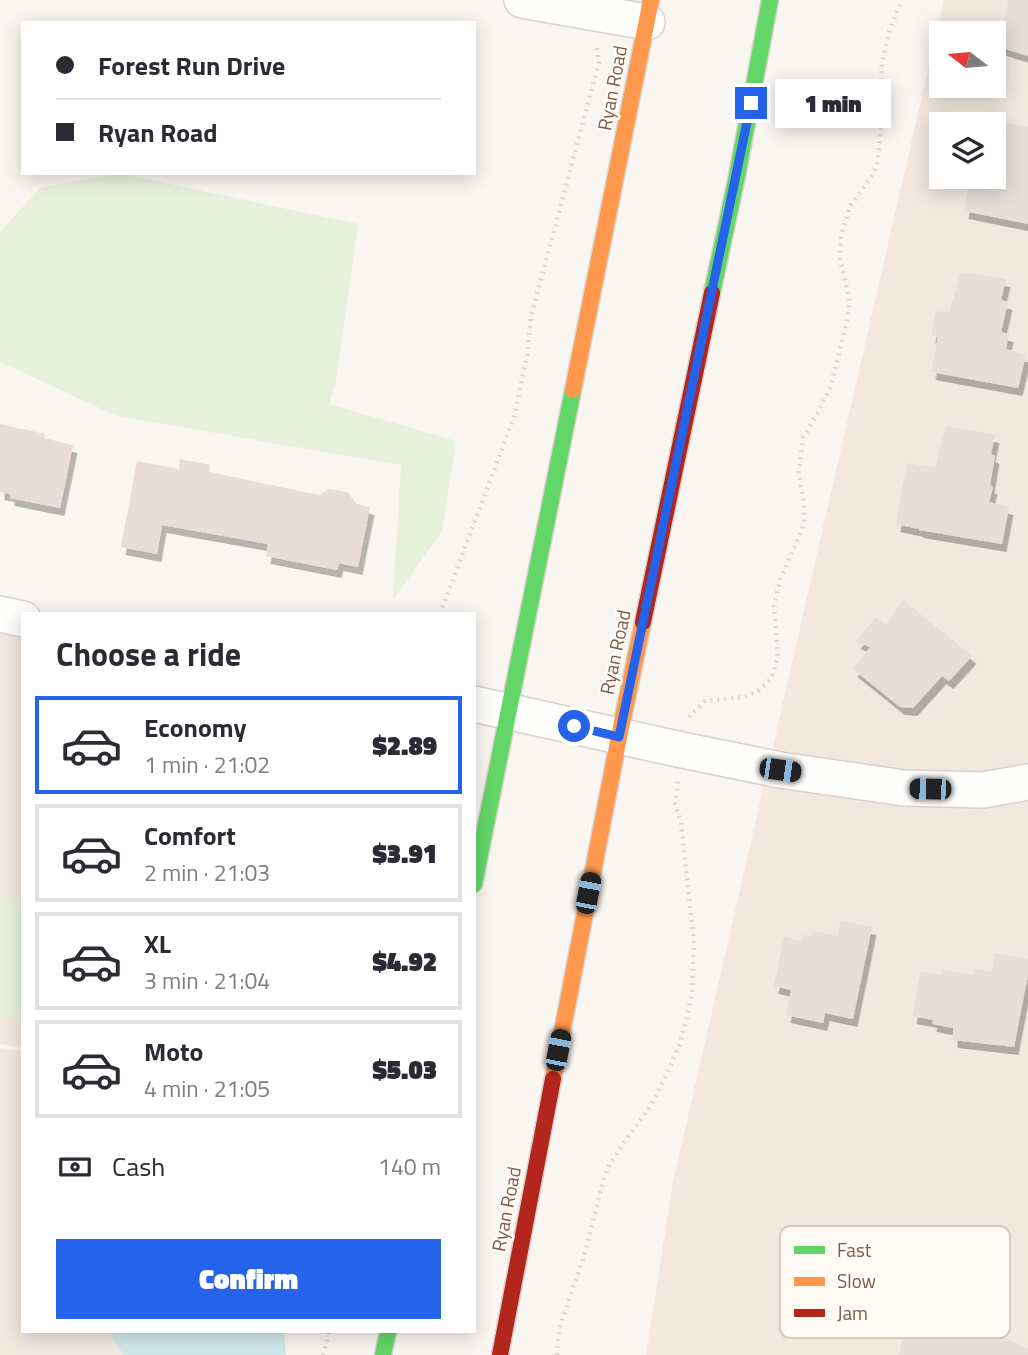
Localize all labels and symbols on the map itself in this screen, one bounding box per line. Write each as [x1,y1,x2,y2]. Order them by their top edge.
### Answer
north arrow [929,21,1006,98]
street label: Ryan Road [589,43,634,133]
callout: 1 min [776,78,891,128]
route end [735,87,767,119]
street label: Ryan Road [591,607,638,697]
route start [558,710,590,742]
car [758,757,803,783]
car [909,778,952,800]
car [574,870,603,916]
car [544,1027,573,1073]
street label: Ryan Road [483,1164,528,1254]
legend [780,1226,1010,1338]
text: Fast [837,1235,872,1264]
text: Slow [837,1266,876,1295]
text: Jam [837,1298,868,1327]

